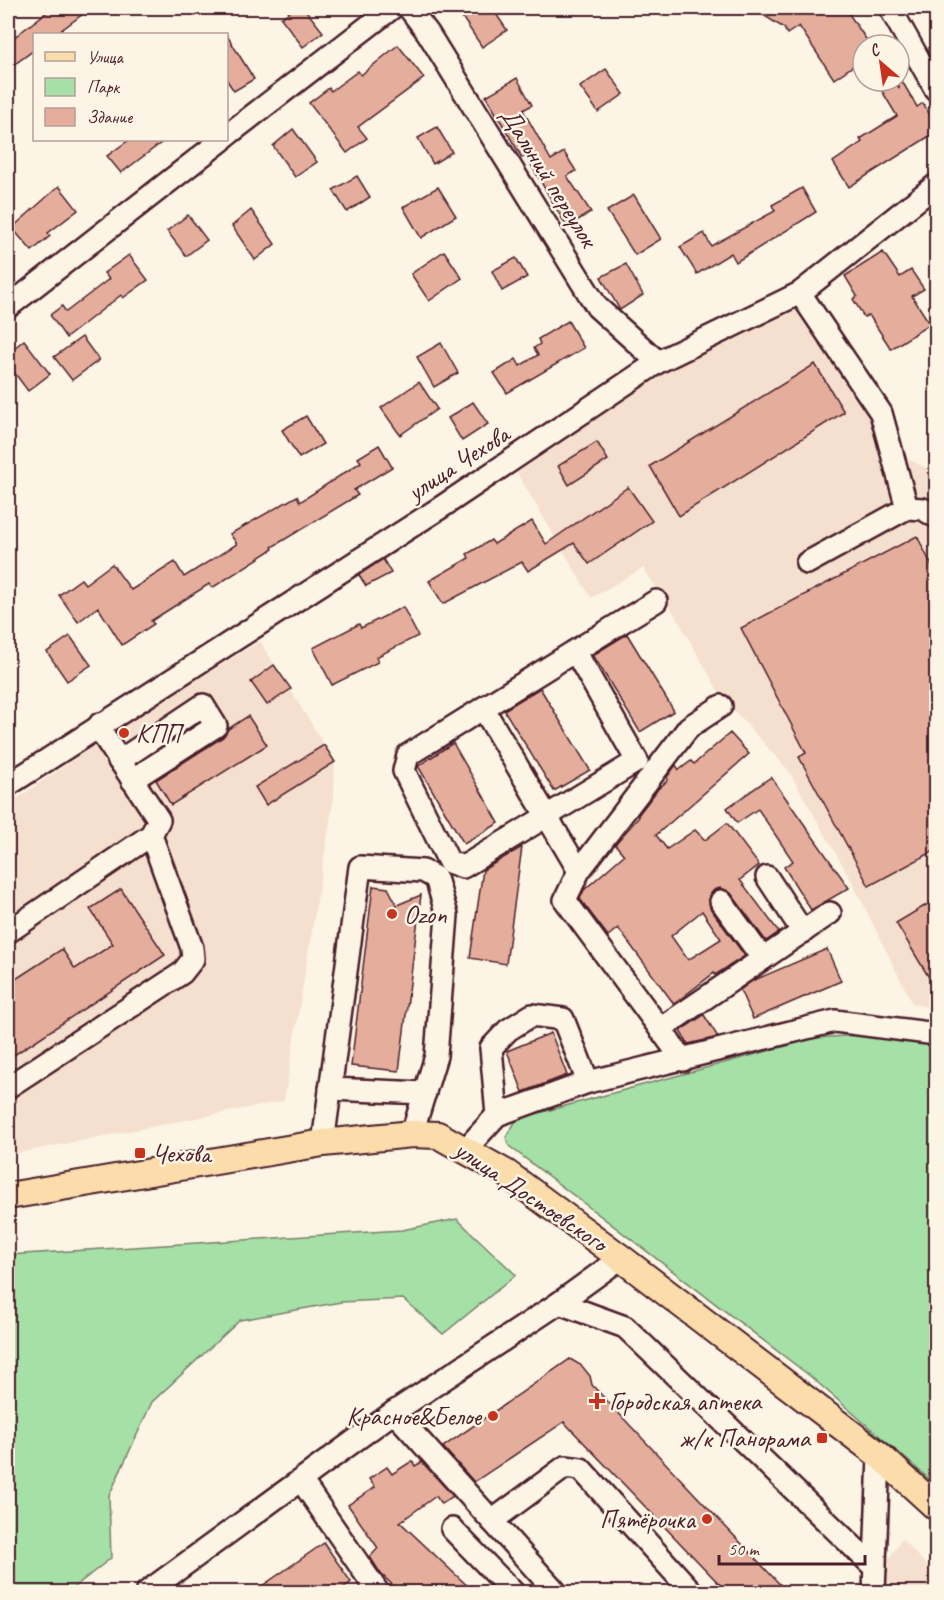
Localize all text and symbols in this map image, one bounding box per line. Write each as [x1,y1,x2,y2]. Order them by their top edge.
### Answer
legend [33,33,228,141]
north arrow [851,33,911,93]
text: С [866,39,884,61]
text: Улица [87,46,124,68]
text: Парк [87,76,121,98]
street label: Дальний переулок [493,101,606,255]
text: Здание [87,106,133,128]
street label: улица Чехова [399,417,517,509]
place label: КПП [136,717,185,750]
marker: КПП [117,726,131,740]
place label: Ozon [404,898,447,931]
marker: Ozon [385,907,399,921]
street label: улица Достоевского [447,1132,616,1261]
place label: Чехова [152,1137,213,1170]
marker: Чехова [133,1146,147,1160]
place label: Городская аптека [609,1385,763,1418]
marker: Городская аптека [590,1394,604,1408]
place label: Красное&Белое [346,1400,483,1433]
marker: Красное&Белое [486,1409,500,1423]
place label: ж/к Панорама [680,1422,812,1455]
marker: ж/к Панорама [815,1431,829,1445]
place label: Пятёрочка [600,1503,697,1536]
marker: Пятёрочка [700,1512,714,1526]
scale bar [719,1528,864,1566]
text: 50 m [728,1538,761,1560]

